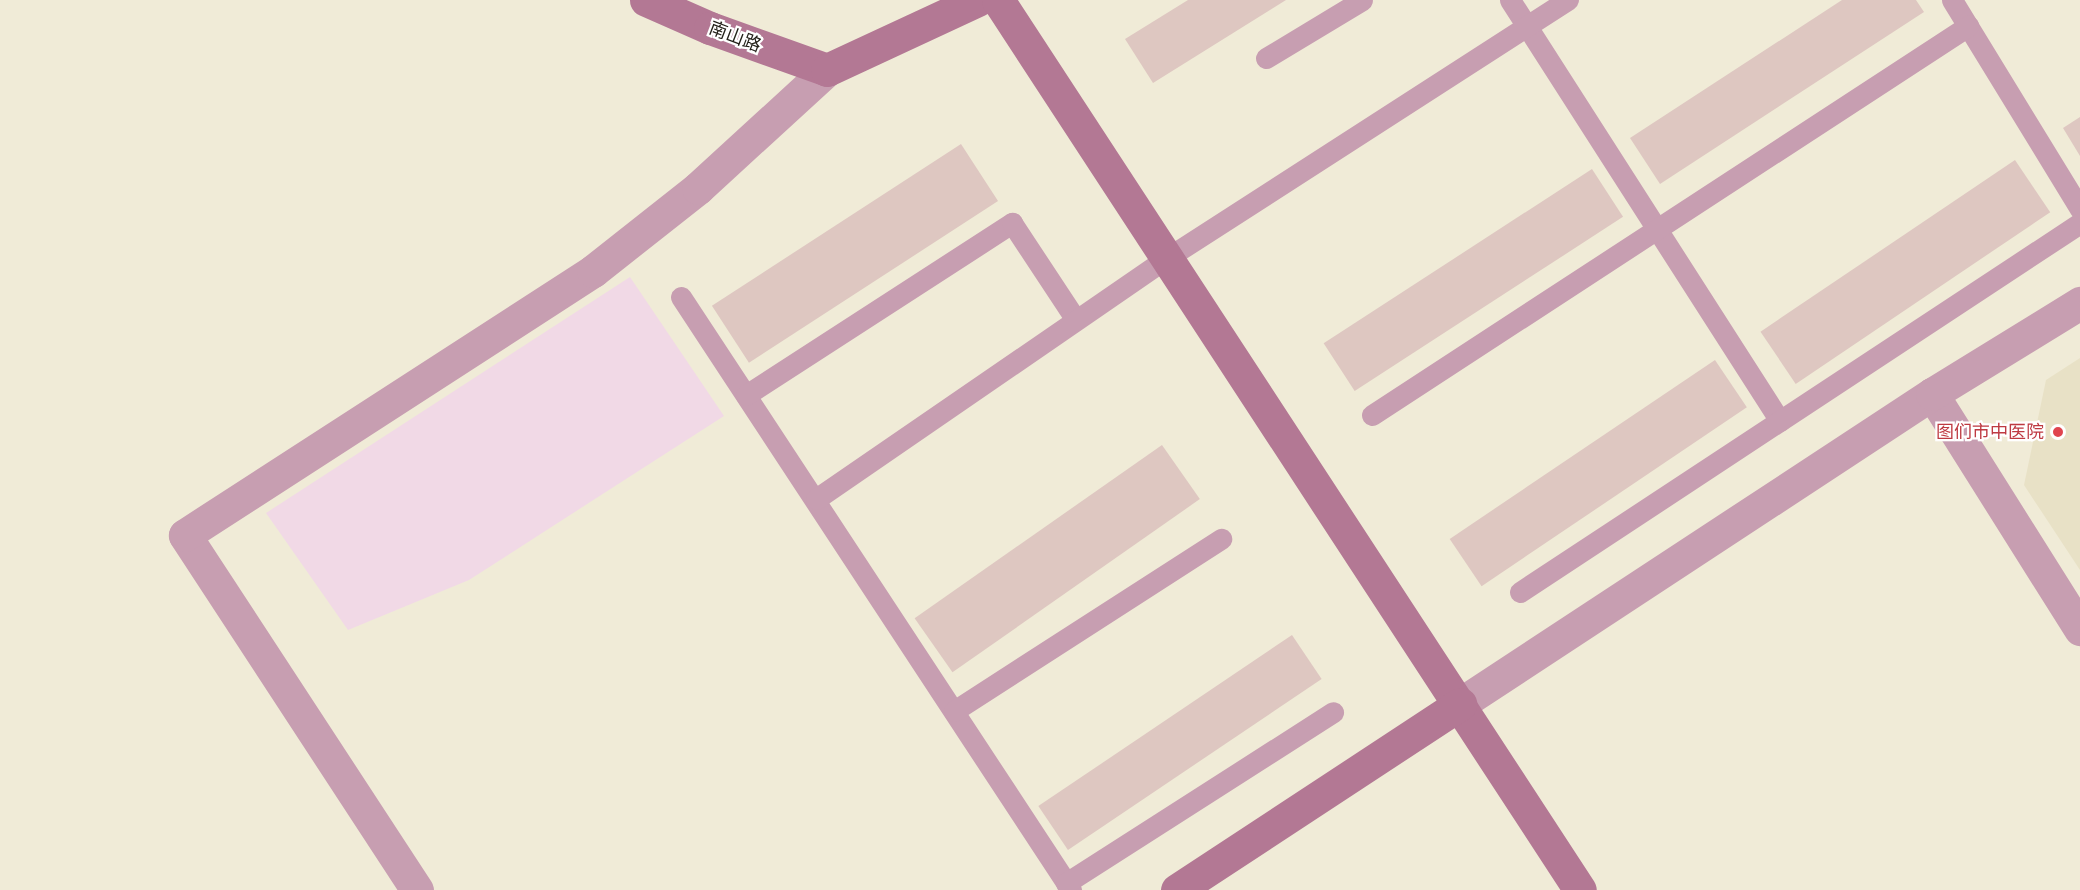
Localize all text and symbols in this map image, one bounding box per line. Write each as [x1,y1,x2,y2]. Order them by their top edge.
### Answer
street label: 南山路 [706,17,764,57]
place label: 图们市中医院 [1936,421,2044,443]
marker: 图们市中医院 [2049,423,2067,441]

